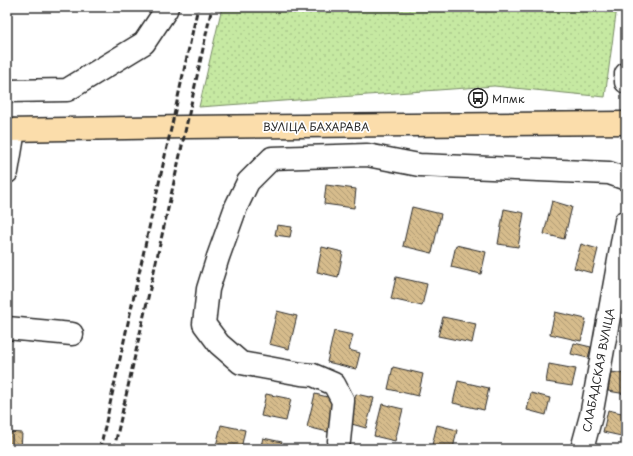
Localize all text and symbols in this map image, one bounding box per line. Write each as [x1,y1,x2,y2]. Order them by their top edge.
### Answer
bus stop icon: Мпмк [467,87,489,109]
place label: Мпмк [492,90,525,107]
street label: ВУЛІЦА БАХАРАВА [263,118,369,135]
street label: СЛАБАДСКАЯ ВУЛІЦА [578,306,618,433]

